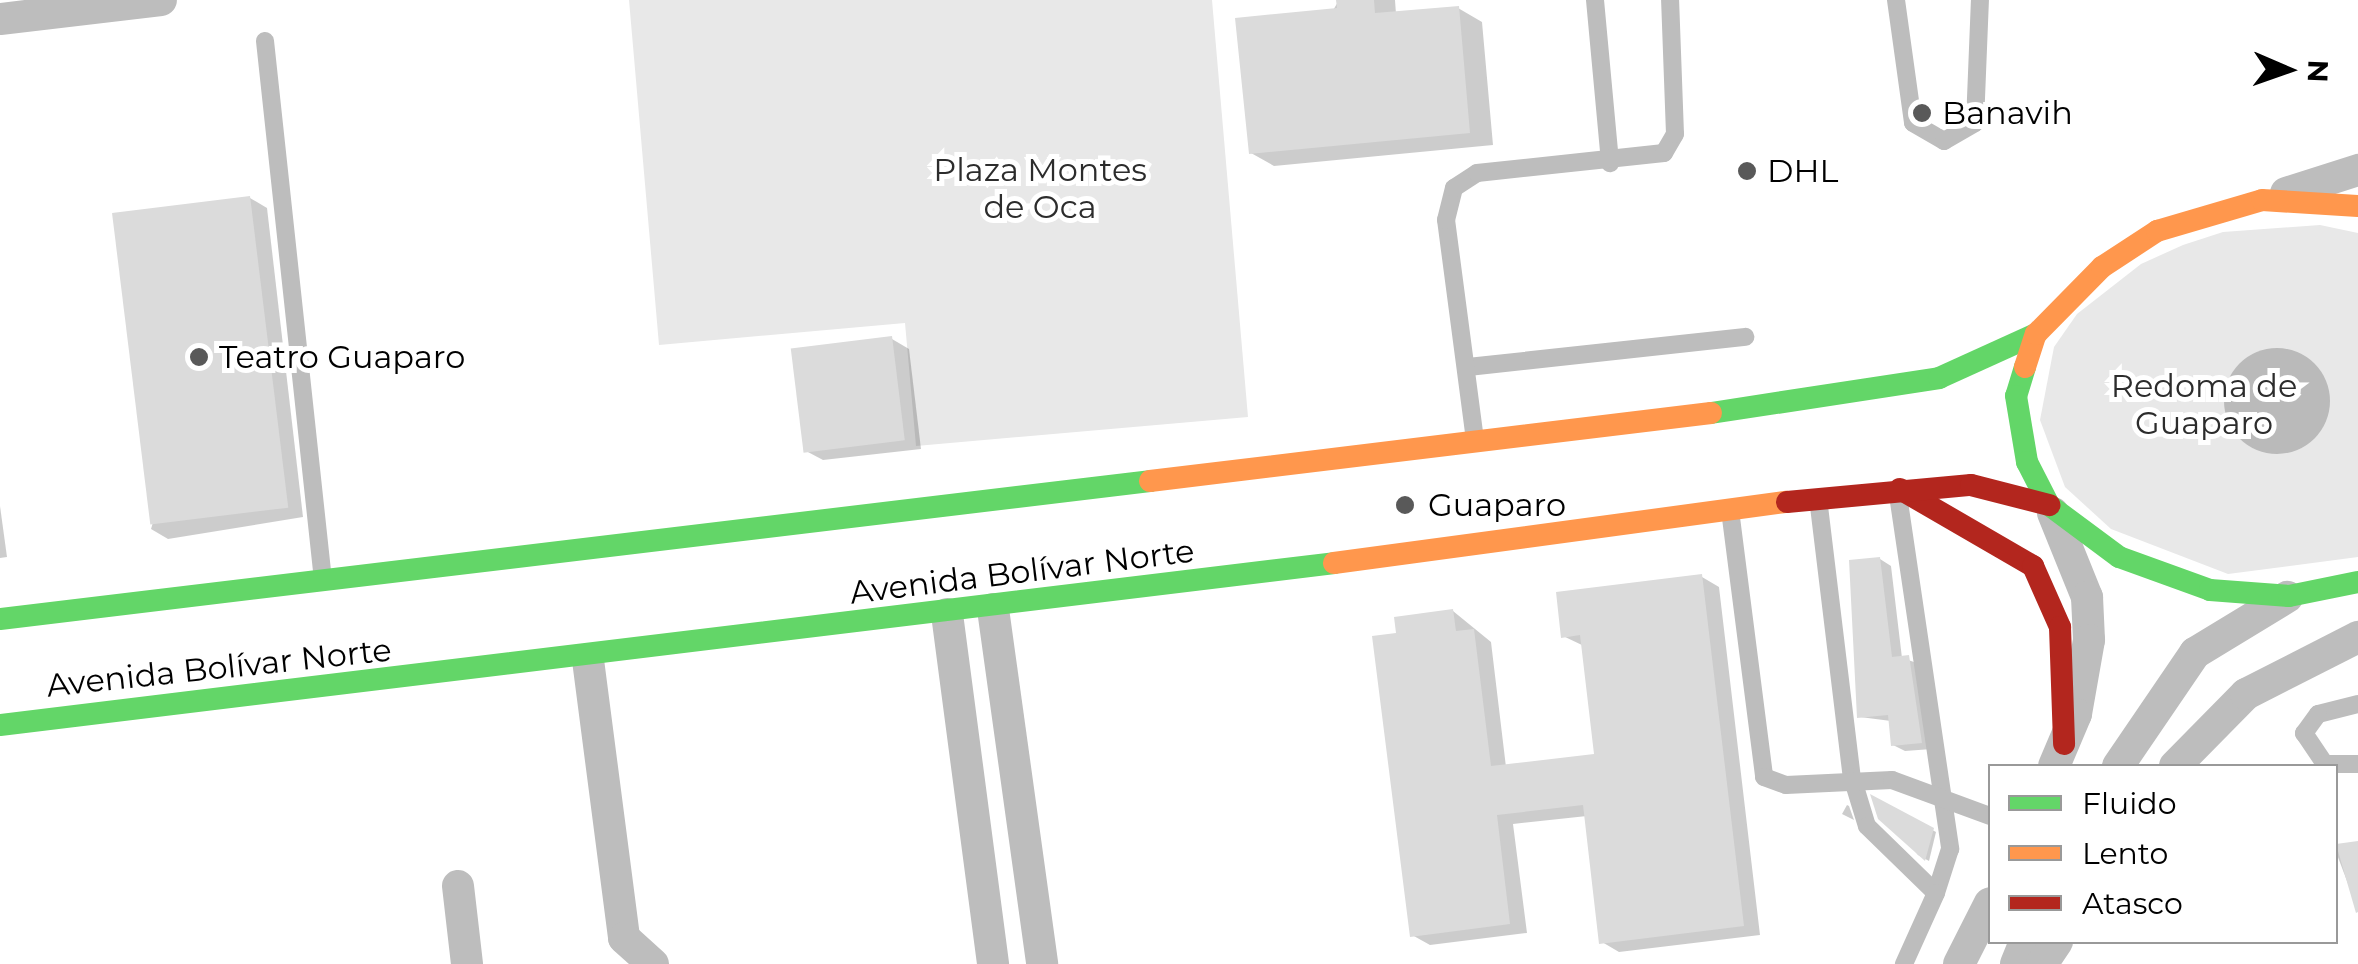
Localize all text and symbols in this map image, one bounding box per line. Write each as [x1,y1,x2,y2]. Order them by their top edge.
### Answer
north arrow [2238,20,2338,120]
text: N [2301,59,2335,83]
place label: Banavih [1942,94,2073,132]
marker: Banavih [1911,102,1933,124]
park label: Plaza Montes de Oca [933,152,1147,227]
place label: DHL [1767,152,1838,190]
marker: DHL [1736,160,1758,182]
place label: Teatro Guaparo [219,338,465,376]
marker: Teatro Guaparo [188,346,210,368]
park label: Redoma de Guaparo [2111,368,2297,443]
place label: Guaparo [1428,486,1566,524]
marker: Guaparo [1392,492,1418,518]
street label: Avenida Bolívar Norte [848,532,1196,612]
street label: Avenida Bolívar Norte [45,631,393,705]
legend [1988,764,2338,944]
text: Fluido [2082,785,2176,822]
text: Lento [2082,835,2168,872]
text: Atasco [2082,885,2183,922]

